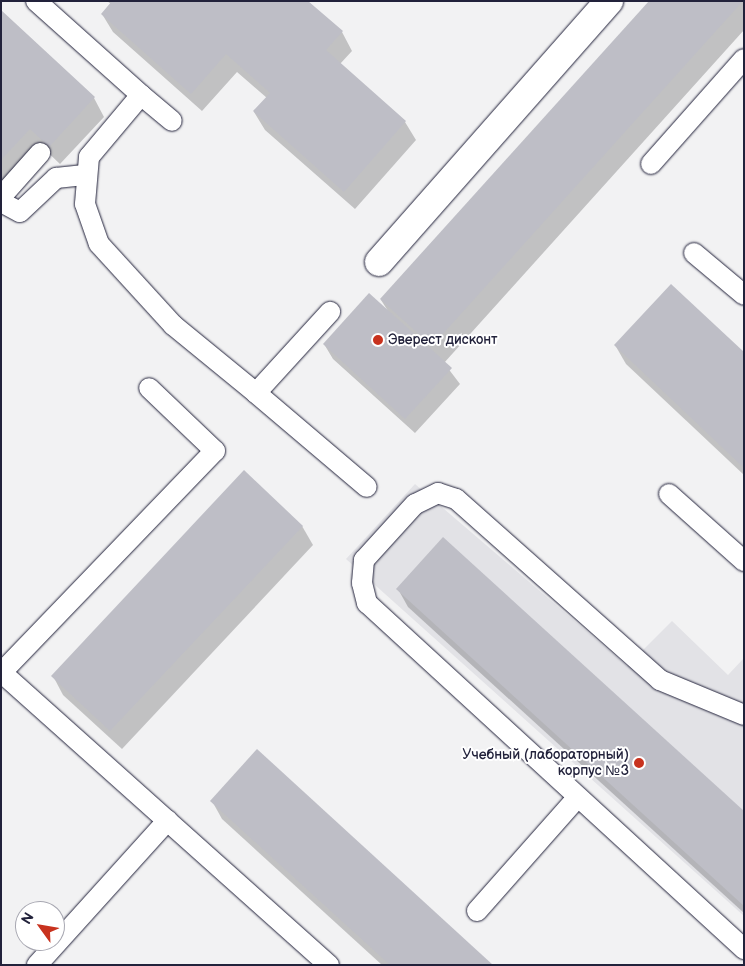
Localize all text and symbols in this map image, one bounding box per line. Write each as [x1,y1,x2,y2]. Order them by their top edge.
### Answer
place label: Эверест дисконт [388,332,498,348]
marker: Эверест дисконт [372,334,384,346]
place label: Учебный (лабораторный) корпус №3 [462,747,629,780]
marker: Учебный (лабораторный) корпус №3 [633,757,645,769]
north arrow [15,901,65,951]
text: N [18,909,38,927]

